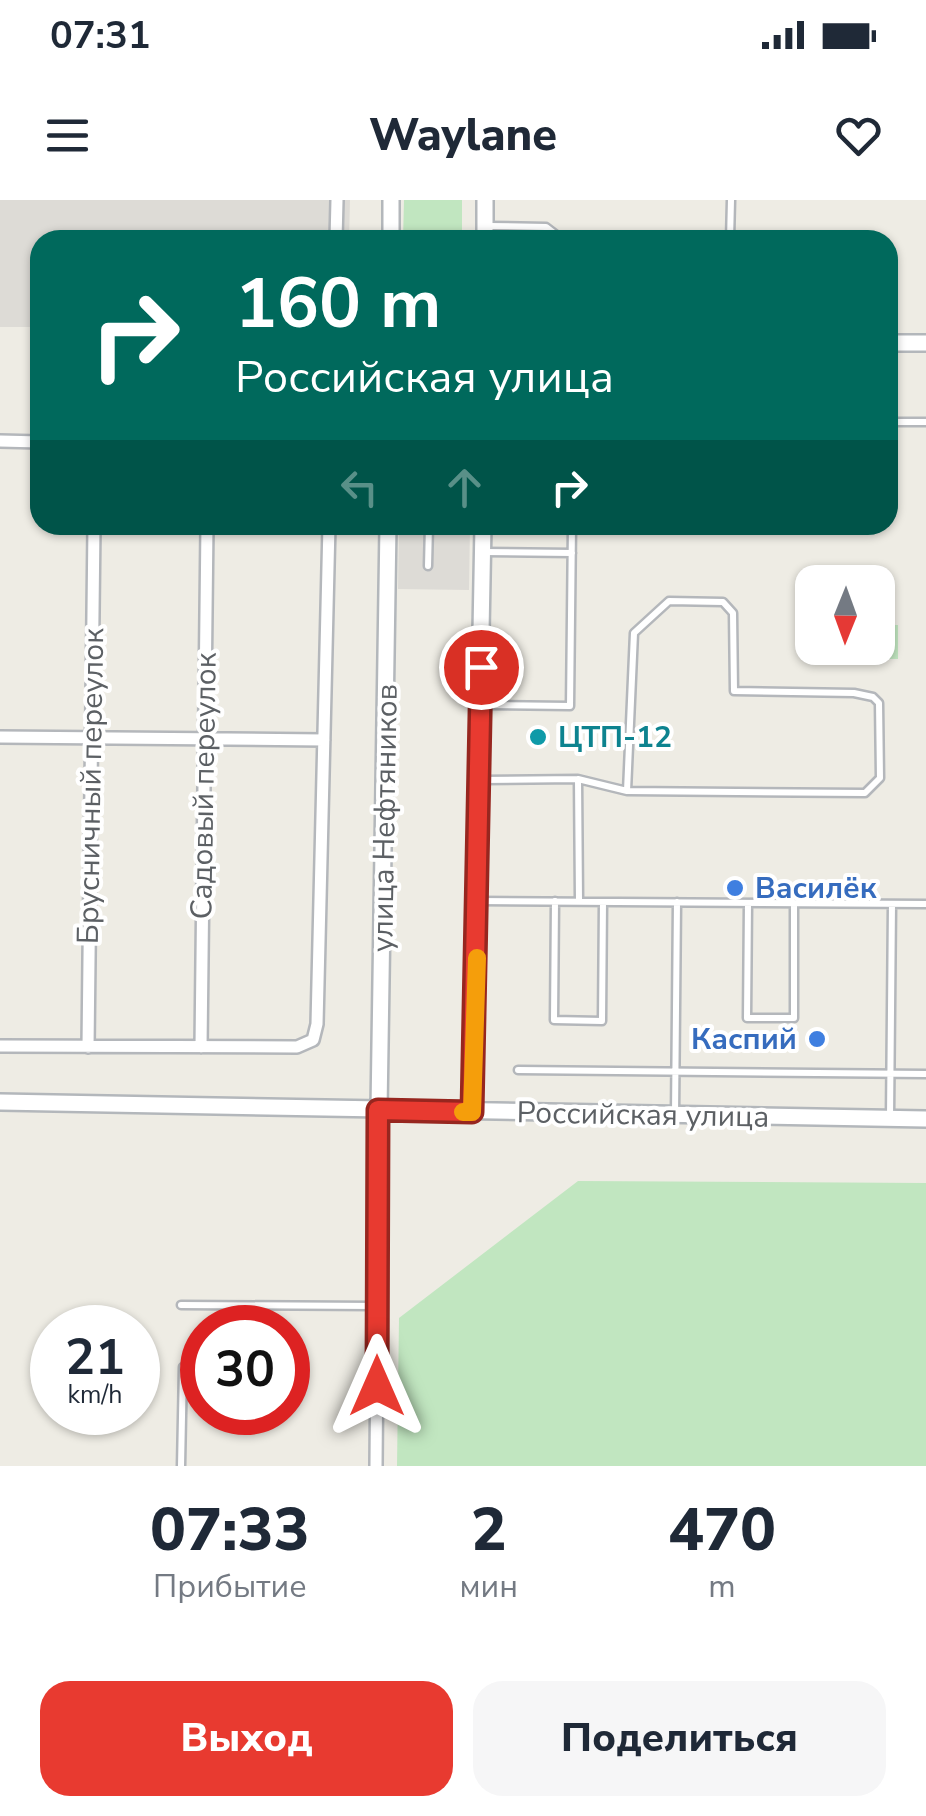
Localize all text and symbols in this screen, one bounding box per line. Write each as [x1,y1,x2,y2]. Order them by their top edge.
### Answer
text: 07:31 [50,10,151,61]
text: Waylane [369,105,557,166]
icon: menu [40,108,95,163]
icon: heart [831,108,886,163]
text: 160 m [235,256,441,352]
icon: right [70,270,200,400]
text: Российская улица [235,347,614,408]
icon: left [332,460,387,515]
icon: ahead [437,460,492,515]
icon: right [542,460,597,515]
north arrow [795,565,895,665]
map controls [795,565,895,665]
pin [439,625,524,710]
street label: Брусничный переулок [68,627,114,944]
icon: arrive [454,640,509,695]
street label: Садовый переулок [181,652,227,920]
street label: улица Нефтяников [362,684,408,952]
place label: ЦТП-12 [558,717,672,758]
marker: ЦТП-12 [527,726,549,748]
place label: Василёк [755,868,877,909]
marker: Василёк [724,877,746,899]
place label: Каспий [691,1019,797,1060]
marker: Каспий [806,1028,828,1050]
street label: Российская улица [516,1092,770,1138]
speed limit sign: 30 [180,1305,310,1435]
text: 21 [65,1323,125,1392]
position arrow [325,1334,429,1438]
text: km/h [67,1378,123,1412]
text: 07:33 [150,1489,310,1571]
text: 2 [471,1489,507,1571]
text: 470 [668,1489,776,1571]
text: Прибытие [153,1565,307,1608]
text: мин [460,1565,518,1608]
text: m [708,1565,736,1608]
button: Выход [40,1681,453,1796]
button: Поделиться [473,1681,886,1796]

